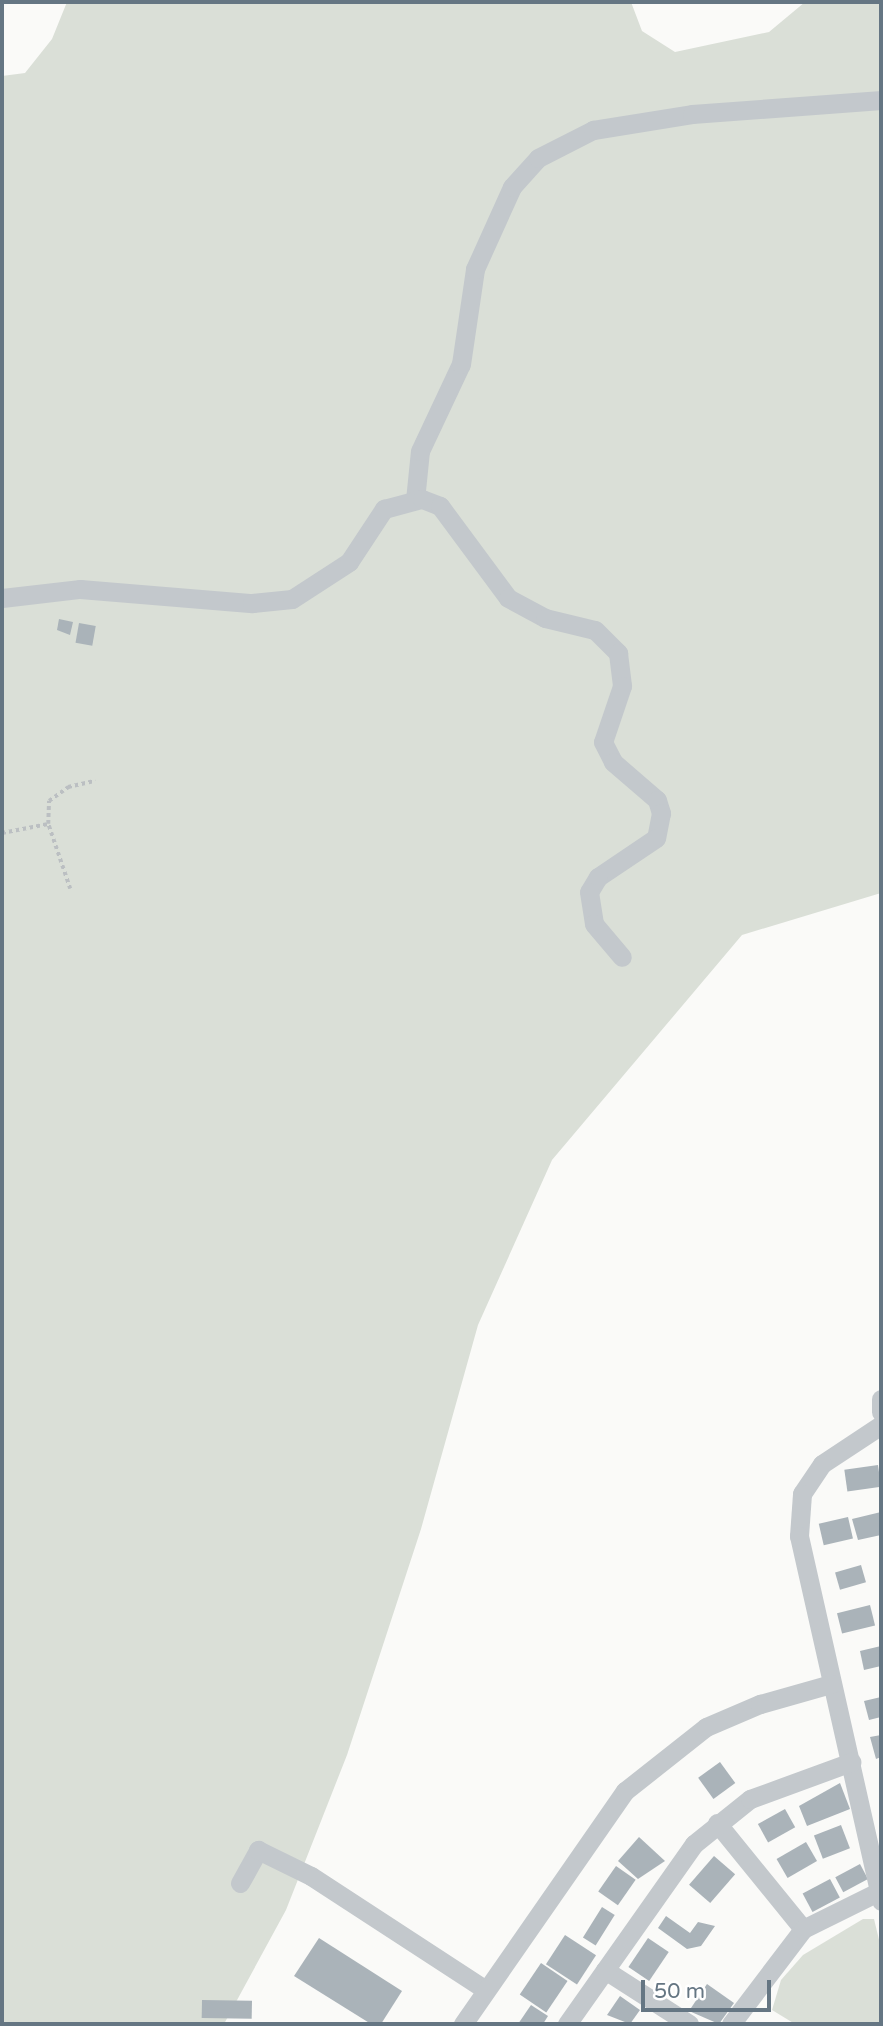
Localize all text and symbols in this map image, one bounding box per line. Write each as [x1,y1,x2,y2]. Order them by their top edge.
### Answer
scale bar [645,1966,774,2010]
text: 50 m [654,1979,705,2004]

